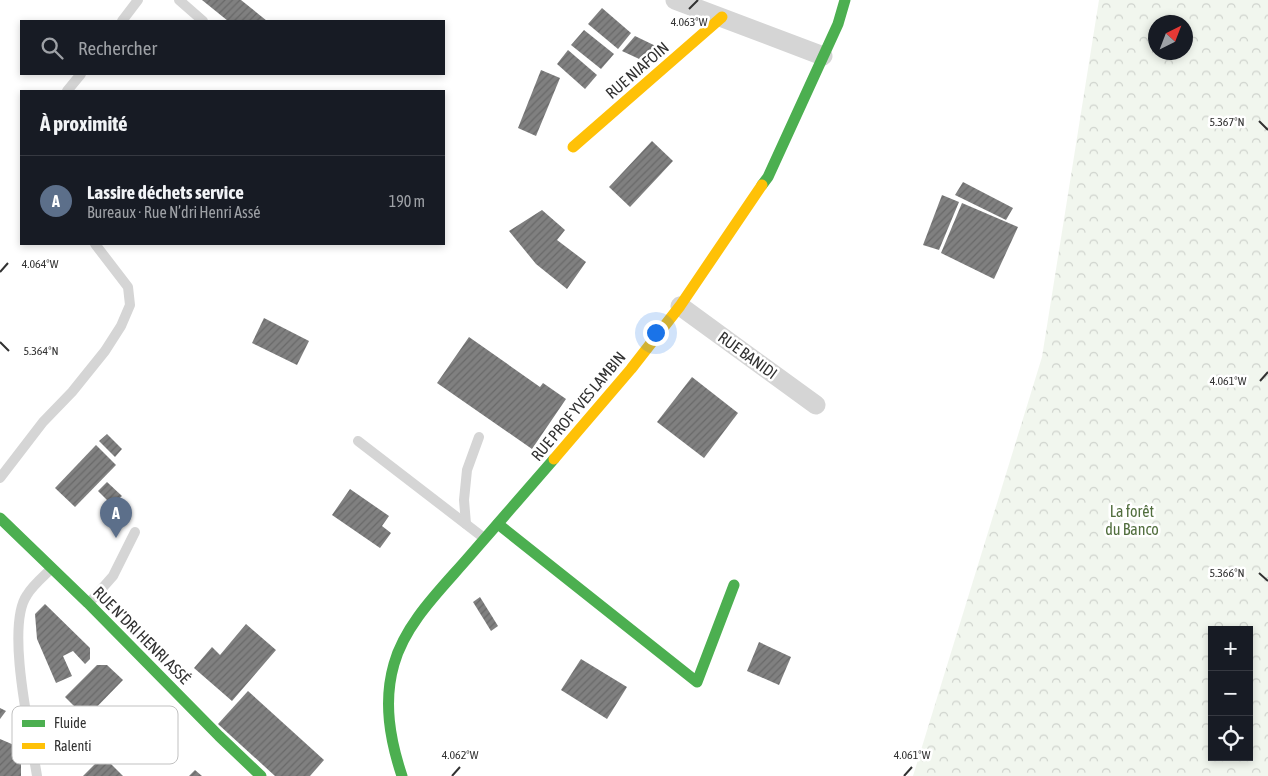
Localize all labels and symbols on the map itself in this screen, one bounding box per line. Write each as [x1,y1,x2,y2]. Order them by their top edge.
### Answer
text: 4.063°W [671,15,708,29]
north arrow [1148,15,1193,60]
street label: RUE NIAFOIN [602,38,672,102]
text: 5.367°N [1209,115,1245,129]
text: 4.064°W [22,257,59,271]
your location [643,320,669,346]
street label: RUE BANIDI [715,328,781,382]
text: 5.364°N [23,344,59,358]
street label: RUE PROF YVES LAMBIN [527,348,629,464]
text: 4.061°W [1210,374,1247,388]
pin: A [100,497,132,538]
park label: La forêt du Banco [1105,502,1159,538]
text: 5.366°N [1209,566,1245,580]
street label: RUE N’DRI HENRI ASSÉ [90,583,194,687]
legend [12,706,178,764]
text: Fluide [54,715,86,731]
text: Ralenti [54,738,91,754]
text: 4.062°W [442,748,479,762]
text: 4.061°W [894,748,931,762]

